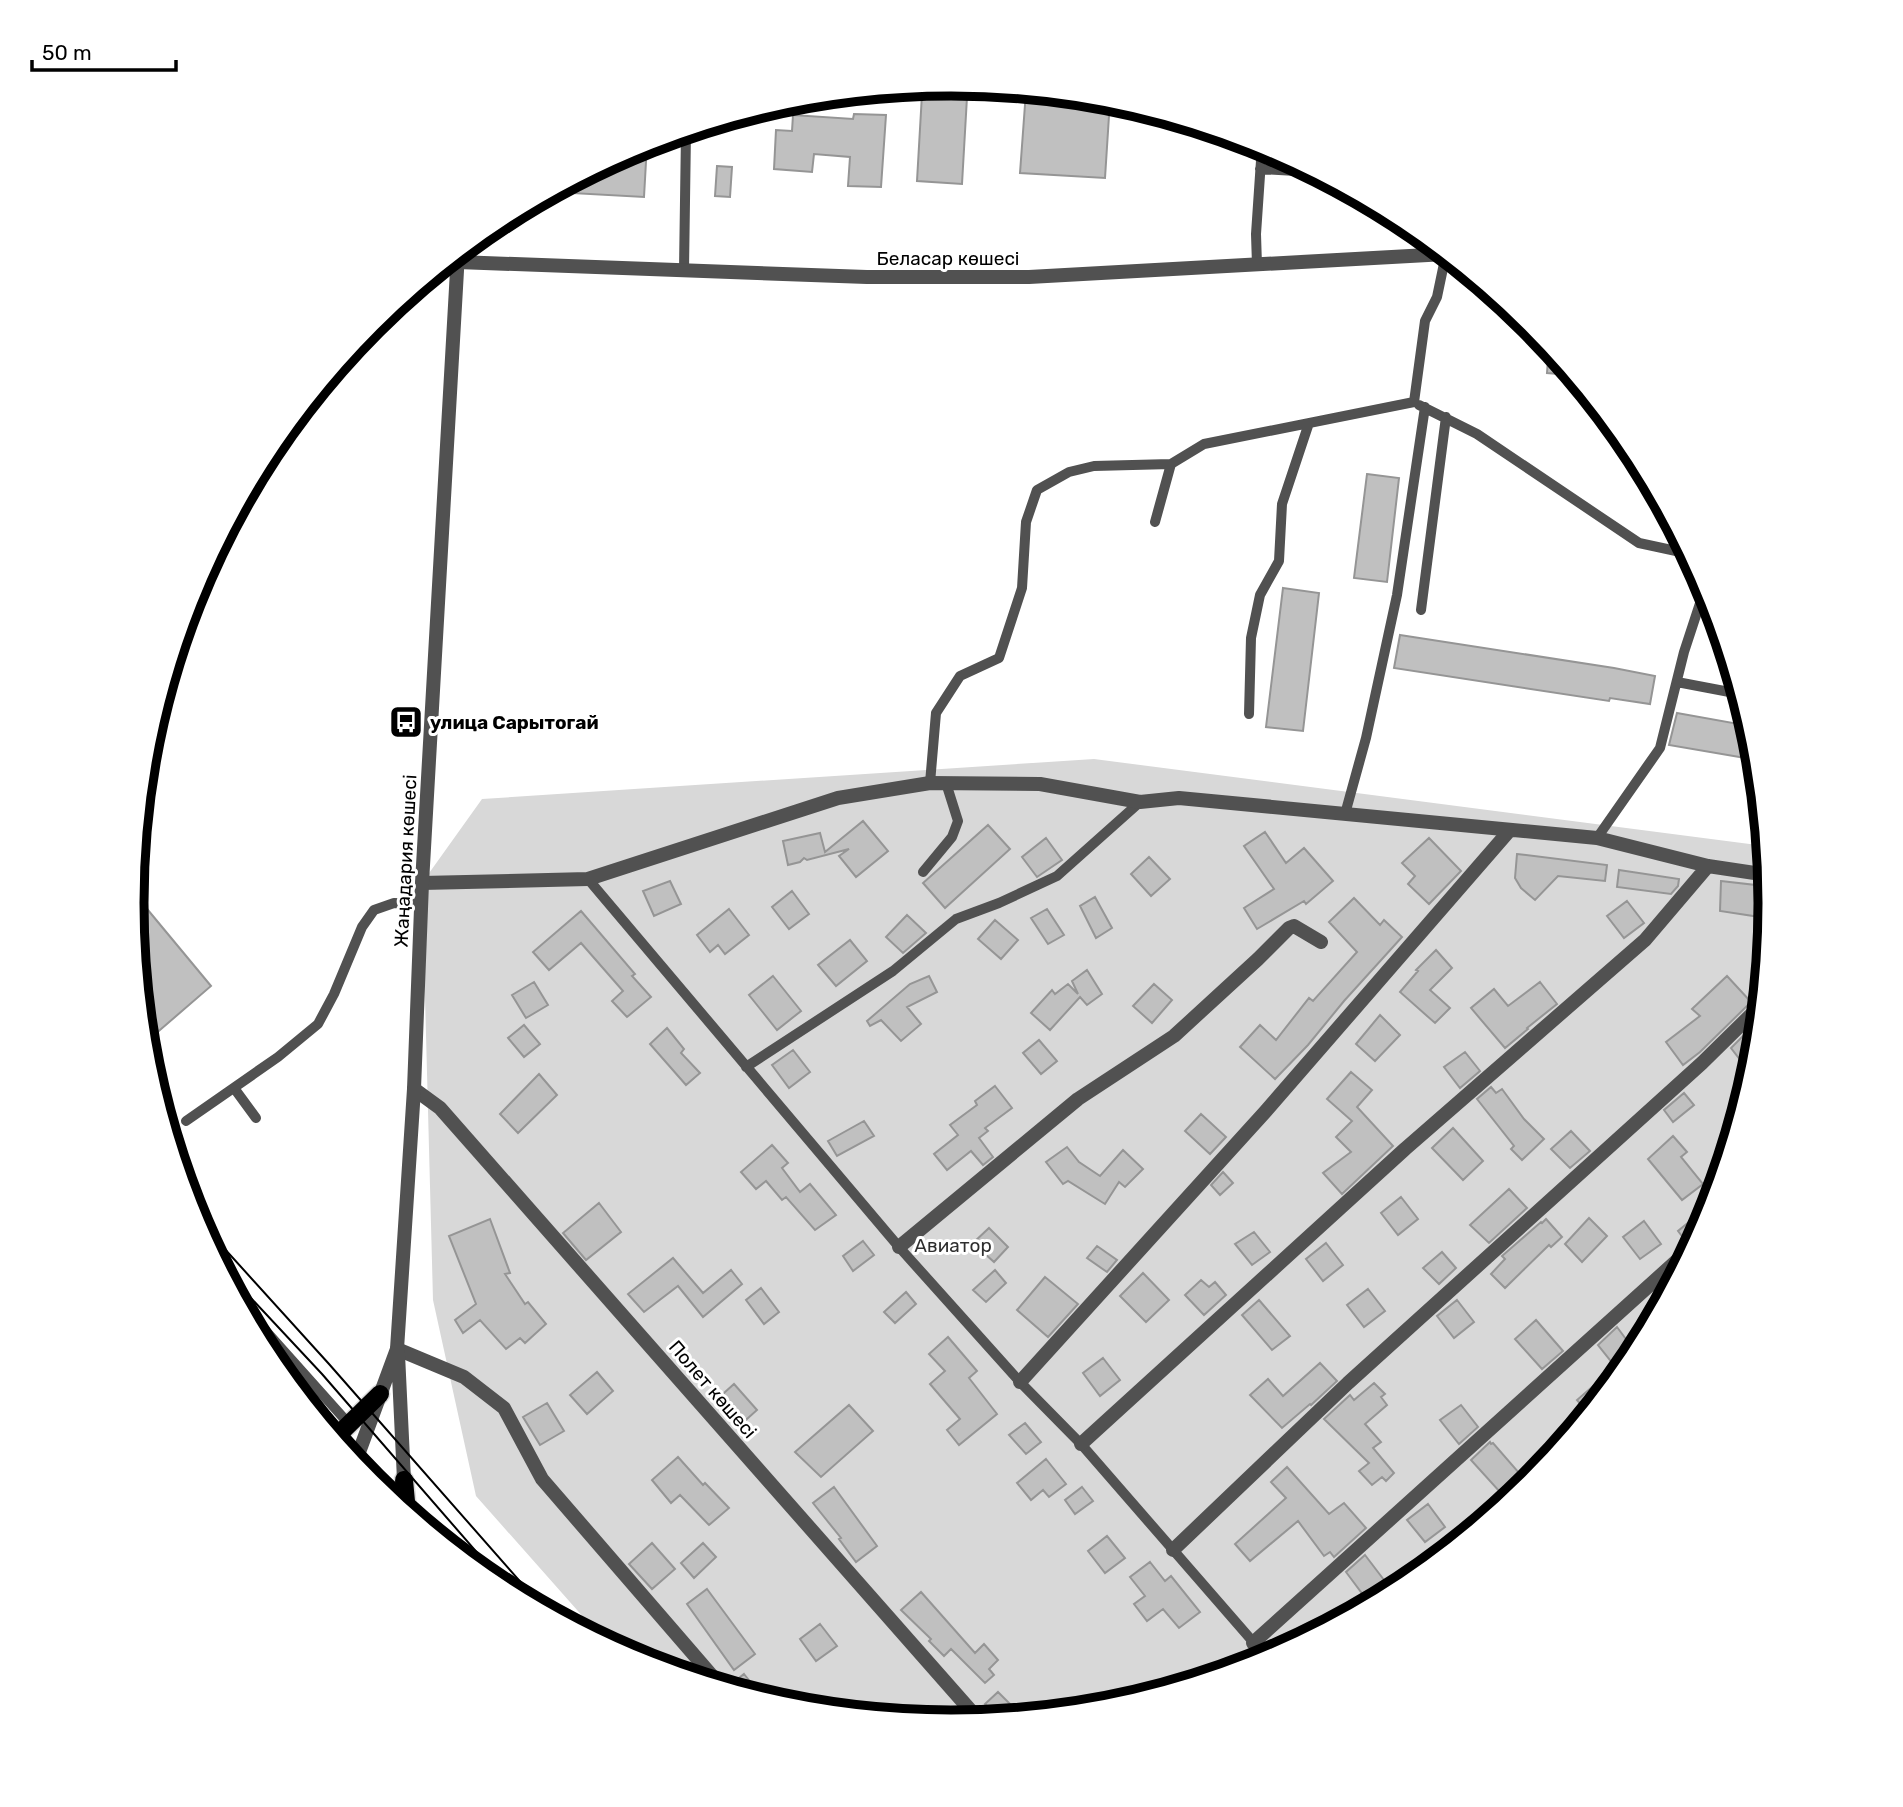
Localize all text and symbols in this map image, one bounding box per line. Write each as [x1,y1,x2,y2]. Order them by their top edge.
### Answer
scale bar [32,28,175,72]
text: 50 m [42,40,92,65]
street label: Беласар көшесі [877,247,1019,270]
bus stop icon: улица Сарытогай [387,703,425,741]
place label: улица Сарытогай [430,711,599,734]
street label: Жаңадария көшесі [389,774,422,948]
park label: Авиатор [914,1234,992,1257]
street label: Полет көшесі [664,1336,761,1443]

